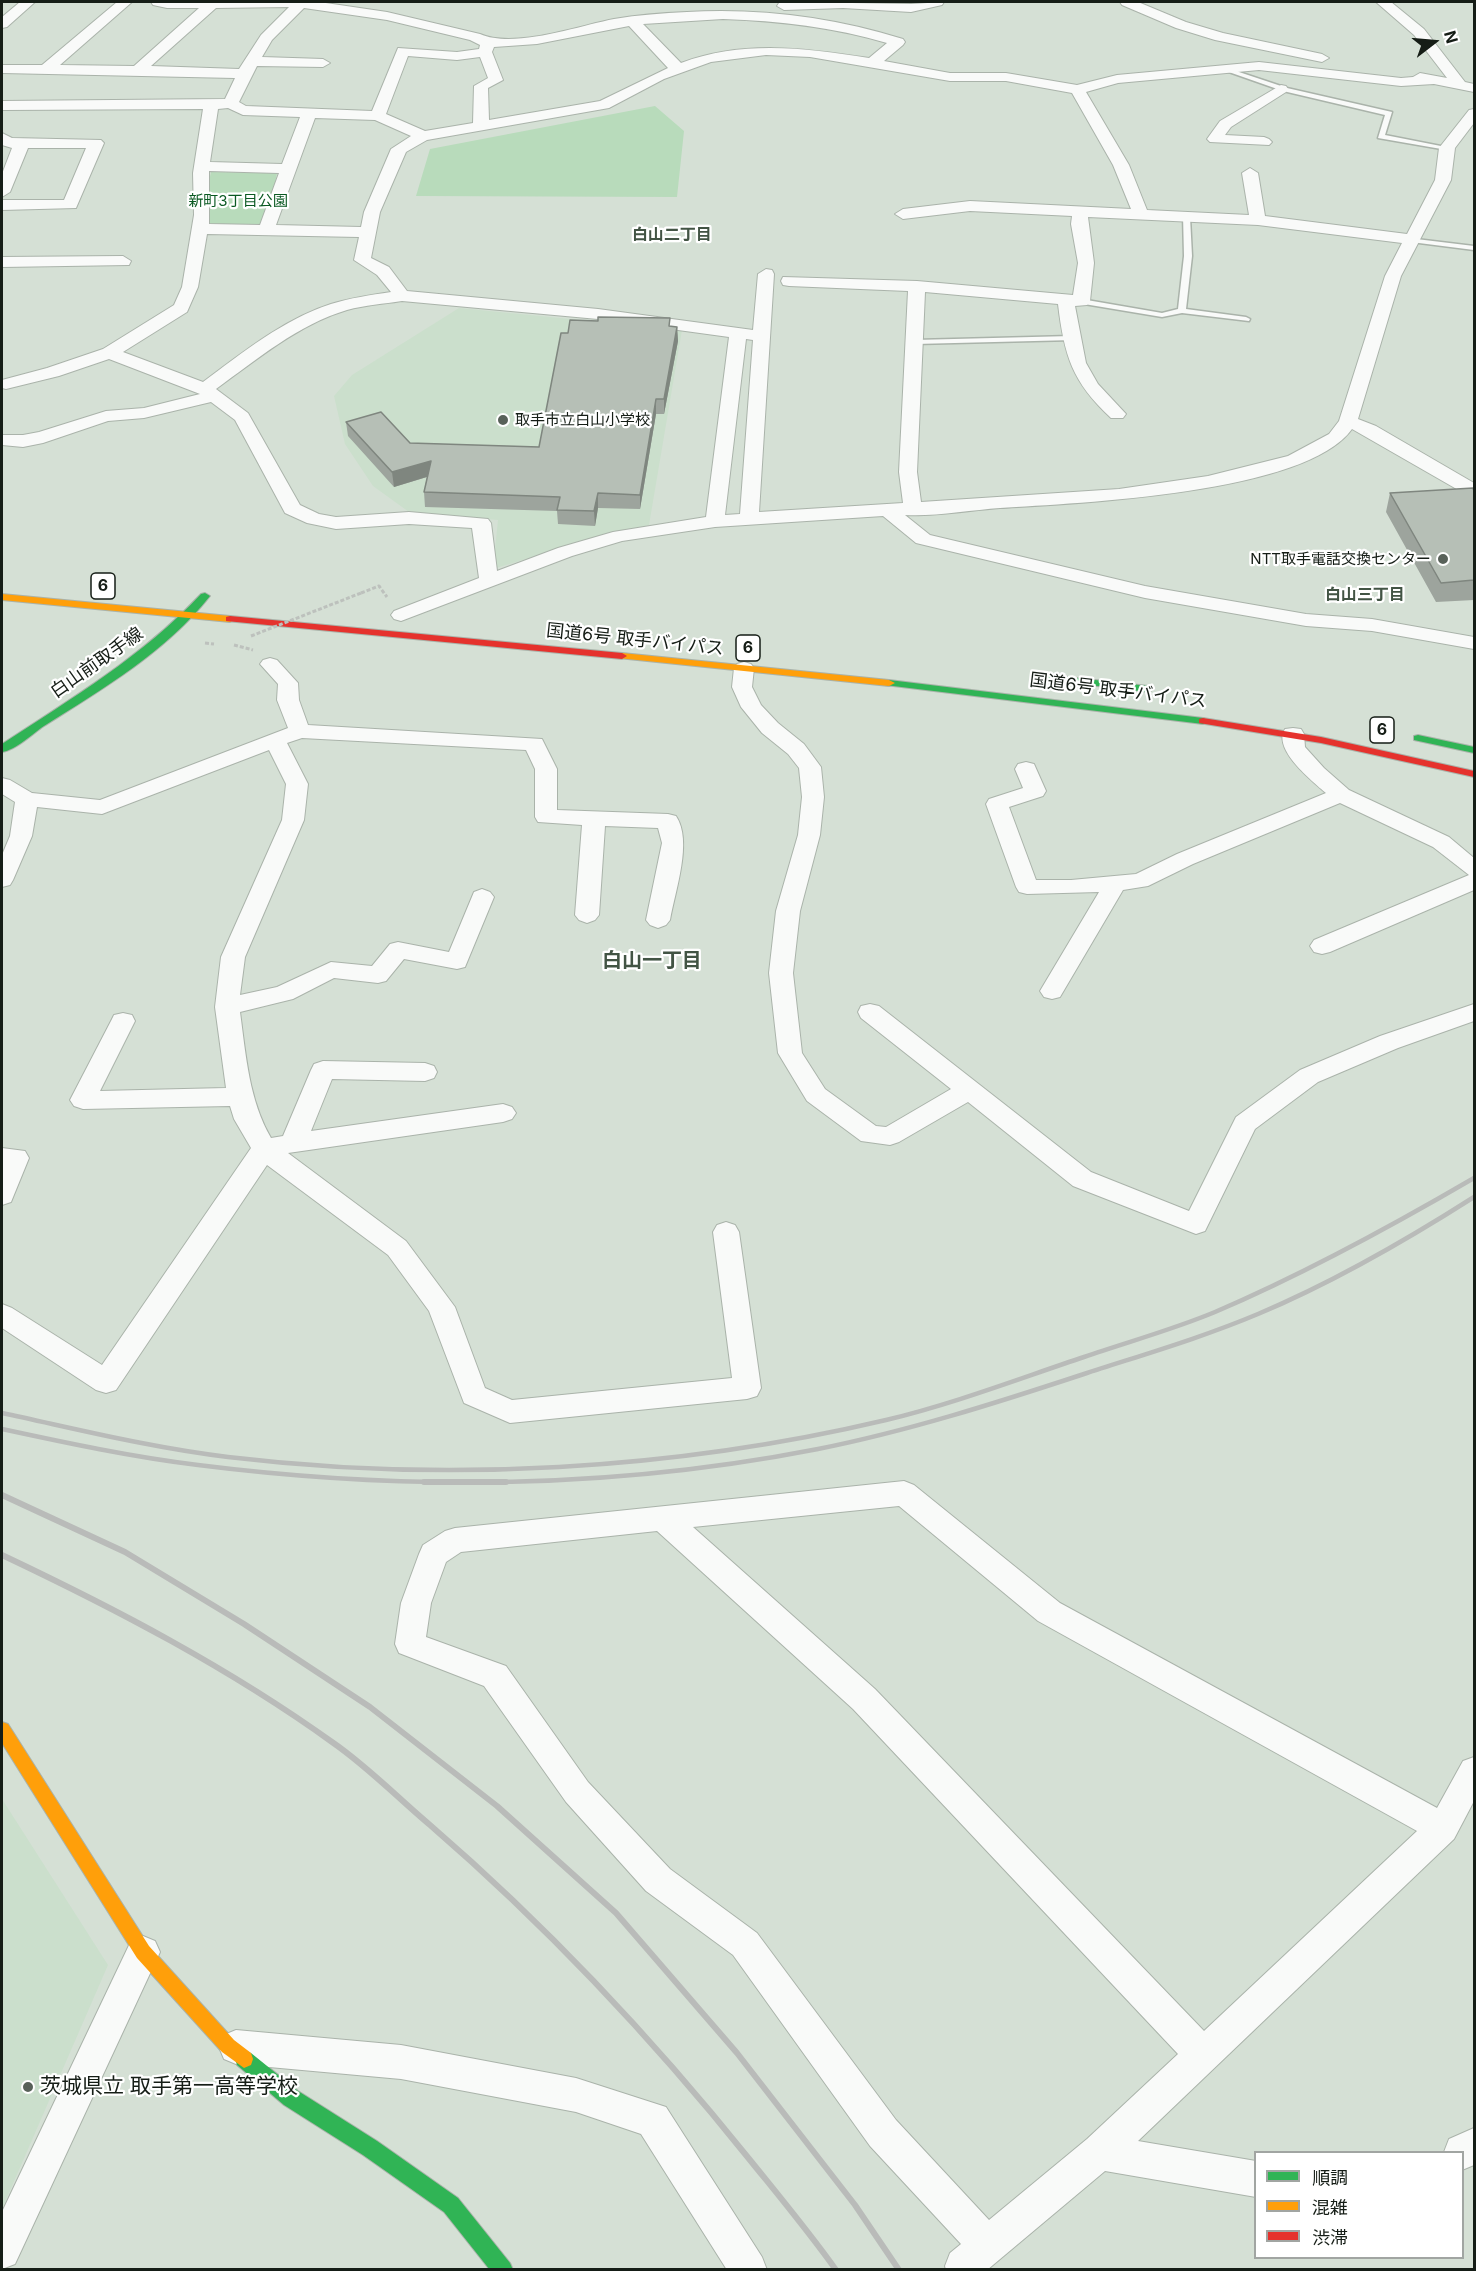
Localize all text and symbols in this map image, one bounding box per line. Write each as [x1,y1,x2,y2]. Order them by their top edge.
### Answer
north arrow [1404,12,1464,72]
text: N [1440,28,1463,46]
park label: 新町3丁目公園 [188,192,288,210]
district label: 白山二丁目 [632,225,712,245]
place label: 取手市立白山小学校 [515,411,650,429]
marker: 取手市立白山小学校 [496,413,510,427]
place label: NTT取手電話交換センター [1250,550,1431,568]
marker: NTT取手電話交換センター [1436,552,1450,566]
road number: 6 [91,573,115,599]
district label: 白山三丁目 [1325,585,1405,605]
street label: 国道6号 取手バイパス [545,620,725,660]
street label: 白山前取手線 [47,623,147,703]
road number: 6 [736,635,760,661]
street label: 国道6号 取手バイパス [1028,669,1208,713]
road number: 6 [1370,717,1394,743]
district label: 白山一丁目 [602,949,702,973]
place label: 茨城県立 取手第一高等学校 [40,2074,298,2100]
marker: 茨城県立 取手第一高等学校 [21,2080,35,2094]
legend [1254,2151,1464,2259]
text: 順調 [1312,2167,1348,2188]
text: 混雑 [1312,2197,1348,2218]
text: 渋滞 [1312,2227,1348,2248]

